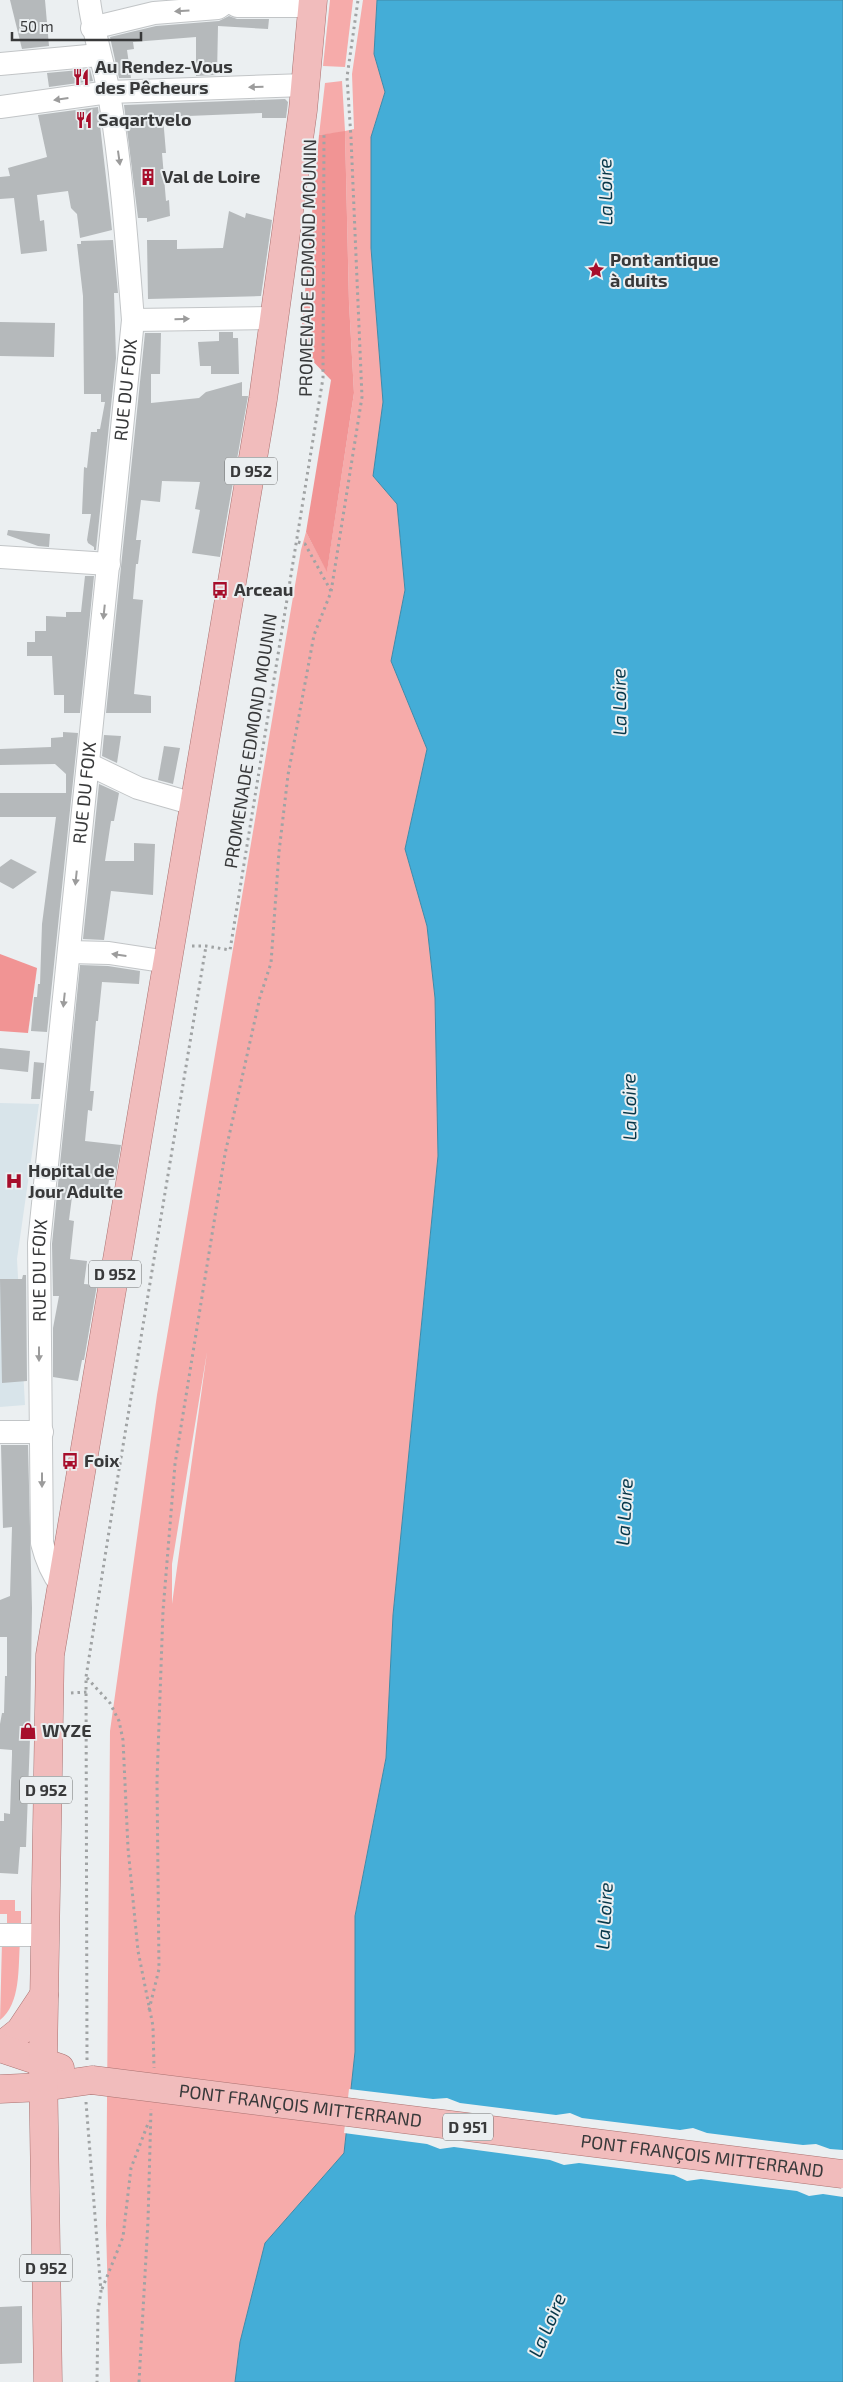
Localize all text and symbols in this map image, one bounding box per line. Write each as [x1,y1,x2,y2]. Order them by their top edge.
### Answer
one-way arrow [173,7,189,15]
scale bar [12,10,141,42]
text: 50 m [20,17,54,35]
place label: Au Rendez-Vous des Pêcheurs [95,55,233,98]
restaurant icon: Au Rendez-Vous des Pêcheurs [71,67,91,87]
one-way arrow [248,83,264,91]
one-way arrow [52,95,68,103]
place label: Saqartvelo [98,108,192,130]
restaurant icon: Saqartvelo [74,110,94,130]
street label: PROMENADE EDMOND MOUNIN [294,139,320,397]
one-way arrow [115,150,123,166]
water label: La Loire [592,158,617,226]
place label: Val de Loire [162,165,260,187]
building icon: Val de Loire [138,167,158,187]
place label: Pont antique à duits [610,248,719,291]
place icon: Pont antique à duits [586,260,606,280]
one-way arrow [174,315,190,323]
street label: RUE DU FOIX [109,338,141,442]
road number: D 952 [225,458,277,484]
place label: Arceau [234,578,293,600]
bus stop icon: Arceau [210,580,230,600]
one-way arrow [99,605,107,621]
street label: PROMENADE EDMOND MOUNIN [219,612,281,870]
water label: La Loire [606,668,631,736]
street label: RUE DU FOIX [68,741,100,845]
one-way arrow [72,871,80,887]
one-way arrow [111,950,127,958]
one-way arrow [60,993,68,1009]
water label: La Loire [616,1073,641,1141]
place label: Hopital de Jour Adulte [28,1159,123,1202]
hospital icon: Hopital de Jour Adulte [4,1171,24,1191]
street label: RUE DU FOIX [27,1218,51,1322]
road number: D 952 [89,1260,141,1288]
one-way arrow [35,1346,43,1362]
place label: Foix [84,1449,120,1471]
bus stop icon: Foix [60,1451,80,1471]
one-way arrow [38,1473,46,1489]
water label: La Loire [610,1478,637,1546]
place label: WYZE [42,1719,92,1741]
shop icon: WYZE [18,1721,38,1741]
road number: D 952 [20,1776,72,1804]
water label: La Loire [590,1882,617,1950]
street label: PONT FRANÇOIS MITTERRAND [178,2079,423,2131]
road number: D 951 [443,2114,493,2140]
street label: PONT FRANÇOIS MITTERRAND [580,2129,825,2182]
road number: D 952 [20,2254,72,2282]
water label: La Loire [523,2289,570,2360]

